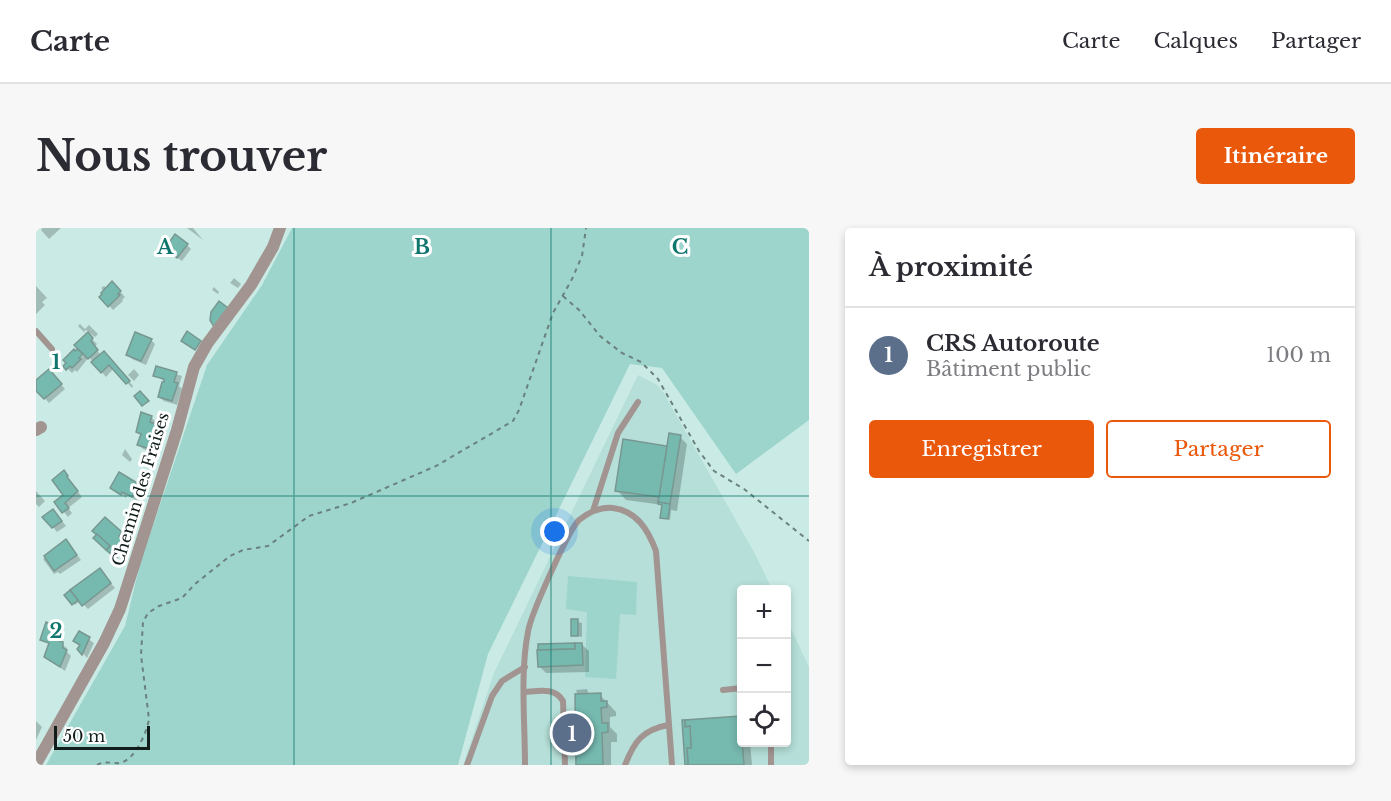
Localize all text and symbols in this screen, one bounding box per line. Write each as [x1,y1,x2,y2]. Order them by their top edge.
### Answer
text: Carte [30,24,110,59]
text: Carte [1062,28,1120,54]
text: Calques [1153,28,1238,54]
text: Partager [1271,28,1361,54]
button: Itinéraire [1196,128,1355,184]
text: Nous trouver [36,130,327,182]
text: A [156,235,174,259]
text: B [414,235,430,259]
text: C [672,235,688,259]
text: À proximité [869,251,1033,283]
text: CRS Autoroute [926,330,1100,357]
text: 1 [884,343,893,367]
text: 100 m [1266,343,1331,367]
text: 1 [52,350,61,374]
text: Bâtiment public [926,357,1091,381]
street label: Chemin des Fraises [107,410,173,568]
button: Enregistrer [869,420,1094,478]
button: Partager [1106,420,1331,478]
your location [540,517,569,546]
map controls [737,585,791,747]
button: + [737,585,791,639]
text: 2 [49,619,63,643]
button: − [737,639,791,693]
button: locate [737,693,791,747]
pin: 1 [552,710,592,756]
scale bar [54,723,150,750]
text: 50 m [63,726,105,746]

